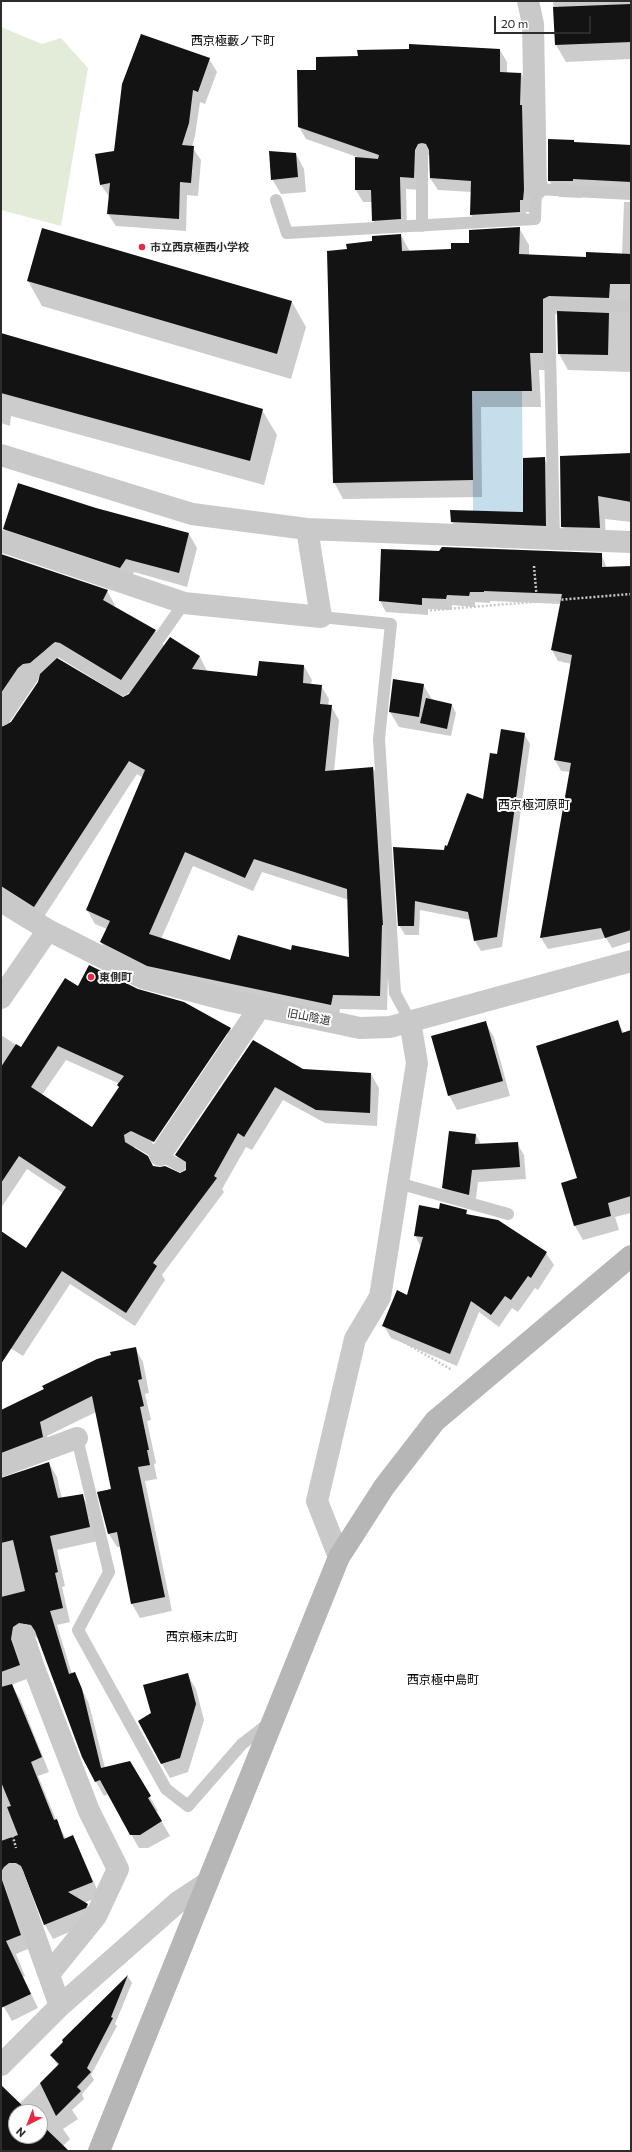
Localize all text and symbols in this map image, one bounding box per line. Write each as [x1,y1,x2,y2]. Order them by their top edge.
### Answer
scale bar [496,8,593,34]
text: 20 m [501,16,528,30]
district label: 西京極藪ノ下町 [191,34,275,48]
place label: 市立西京極西小学校 [150,240,249,254]
marker: 市立西京極西小学校 [137,242,147,252]
district label: 西京極河原町 [498,798,570,812]
place label: 東側町 [99,970,132,984]
marker: 東側町 [86,972,96,982]
street label: 旧山陰道 [286,1006,332,1028]
district label: 西京極末広町 [166,1630,238,1644]
district label: 西京極中島町 [407,1673,479,1687]
north arrow [8,2104,48,2144]
text: N [13,2125,28,2140]

